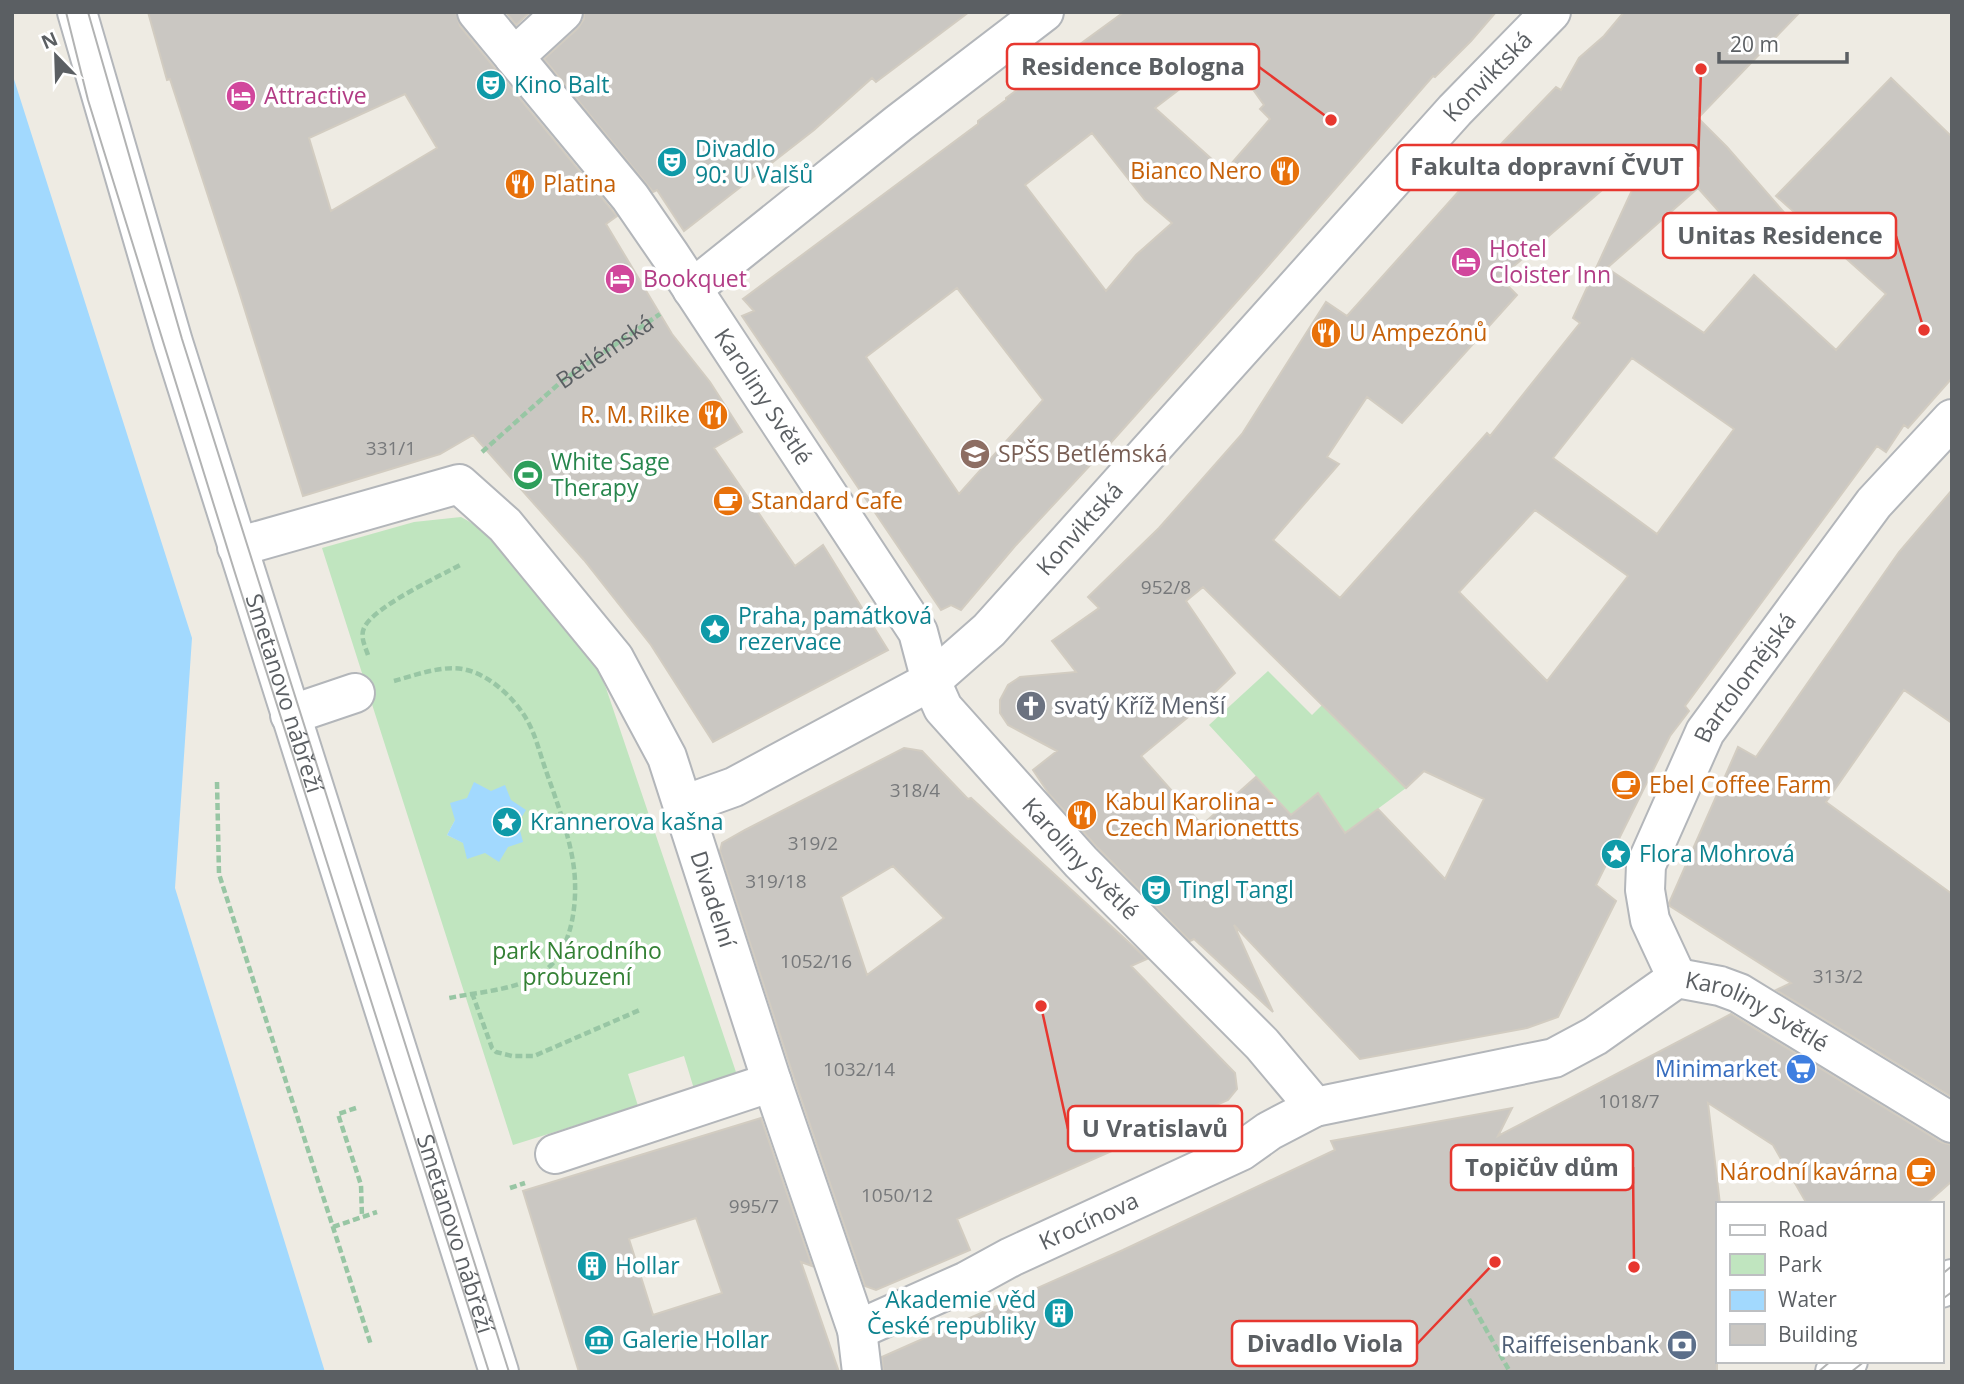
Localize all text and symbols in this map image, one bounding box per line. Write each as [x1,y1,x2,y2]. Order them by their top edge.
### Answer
north arrow [21,21,91,91]
scale bar [1719,21,1847,65]
street label: Konviktská [1435,24,1539,128]
text: N [37,25,62,55]
text: 20 m [1730,30,1779,58]
callout: Residence Bologna [1007,44,1259,89]
text: Residence Bologna [1021,49,1245,82]
theatre icon: Kino Balt [474,68,508,102]
place label: Kino Balt [514,68,609,100]
hotel icon: Attractive [224,79,258,113]
place label: Attractive [264,79,367,111]
place label: Divadlo 90: U Valšů [695,132,813,190]
theatre icon: Divadlo 90: U Valšů [655,145,689,179]
callout: Fakulta dopravní ČVUT [1397,145,1698,190]
text: Fakulta dopravní ČVUT [1410,149,1684,182]
place label: Bianco Nero [1130,154,1262,186]
restaurant icon: Bianco Nero [1268,154,1302,188]
restaurant icon: Platina [503,167,537,201]
place label: Platina [543,167,616,199]
callout: Unitas Residence [1663,213,1896,258]
text: Unitas Residence [1677,218,1883,251]
place label: Hotel Cloister Inn [1489,232,1611,290]
hotel icon: Hotel Cloister Inn [1449,245,1483,279]
hotel icon: Bookquet [603,262,637,296]
place label: Bookquet [643,262,747,294]
street label: Betlémská [549,306,660,396]
restaurant icon: U Ampezónů [1309,316,1343,350]
place label: U Ampezónů [1349,316,1487,348]
street label: Karoliny Světlé [707,322,821,471]
place label: R. M. Rilke [580,398,690,430]
restaurant icon: R. M. Rilke [696,398,730,432]
house number: 331/1 [366,435,416,461]
school or university icon: SPŠS Betlémská [958,437,992,471]
place label: SPŠS Betlémská [998,437,1167,469]
place label: White Sage Therapy [551,445,670,503]
sports icon: White Sage Therapy [511,458,545,492]
street label: Konviktská [1029,474,1129,582]
cafe icon: Standard Cafe [711,484,745,518]
place label: Standard Cafe [751,484,903,516]
house number: 952/8 [1141,574,1191,600]
street label: Smetanovo nábřeží [239,589,332,797]
place label: Praha, památková rezervace [738,599,932,657]
street label: Bartolomějská [1685,606,1803,747]
place icon: Praha, památková rezervace [698,612,732,646]
church icon: svatý Kříž Menší [1014,689,1048,723]
place label: svatý Kříž Menší [1054,689,1227,721]
cafe icon: Ebel Coffee Farm [1609,768,1643,802]
place label: Ebel Coffee Farm [1649,768,1832,800]
house number: 318/4 [890,777,940,803]
place label: Kabul Karolina - Czech Marionettts [1105,785,1299,843]
street label: Karoliny Světlé [1015,790,1147,926]
restaurant icon: Kabul Karolina - Czech Marionettts [1065,798,1099,832]
place icon: Krannerova kašna [490,805,524,839]
place label: Krannerova kašna [530,805,724,837]
house number: 319/2 [788,830,838,856]
place icon: Flora Mohrová [1599,837,1633,871]
place label: Flora Mohrová [1639,837,1795,869]
street label: Divadelní [683,847,745,952]
house number: 319/18 [745,868,807,894]
theatre icon: Tingl Tangl [1139,873,1173,907]
place label: Tingl Tangl [1179,873,1294,905]
park label: park Národního probuzení [492,934,662,992]
house number: 1052/16 [780,948,852,974]
street label: Karoliny Světlé [1683,963,1835,1059]
house number: 313/2 [1813,963,1863,989]
place label: Minimarket [1655,1052,1778,1084]
supermarket icon: Minimarket [1784,1052,1818,1086]
house number: 1032/14 [823,1056,895,1082]
house number: 1018/7 [1598,1088,1660,1114]
callout: U Vratislavů [1068,1106,1242,1151]
text: U Vratislavů [1082,1111,1228,1144]
street label: Smetanovo nábřeží [410,1130,503,1338]
callout: Topičův dům [1451,1145,1633,1190]
text: Topičův dům [1465,1150,1619,1183]
place label: Národní kavárna [1719,1155,1898,1187]
cafe icon: Národní kavárna [1904,1155,1938,1189]
house number: 1050/12 [861,1182,933,1208]
street label: Krocínova [1033,1184,1143,1257]
house number: 995/7 [729,1193,779,1219]
legend [1716,1202,1943,1363]
text: Road [1778,1215,1828,1243]
building icon: Hollar [575,1249,609,1283]
place label: Hollar [615,1249,680,1281]
text: Park [1778,1250,1822,1278]
place label: Akademie věd České republiky [867,1283,1036,1341]
text: Water [1778,1285,1837,1313]
building icon: Akademie věd České republiky [1042,1296,1076,1330]
text: Building [1778,1320,1857,1348]
callout: Divadlo Viola [1232,1321,1417,1366]
museum icon: Galerie Hollar [582,1323,616,1357]
place label: Galerie Hollar [622,1323,770,1355]
text: Divadlo Viola [1247,1326,1403,1359]
place label: Raiffeisenbank [1501,1328,1659,1360]
bank icon: Raiffeisenbank [1665,1328,1699,1362]

